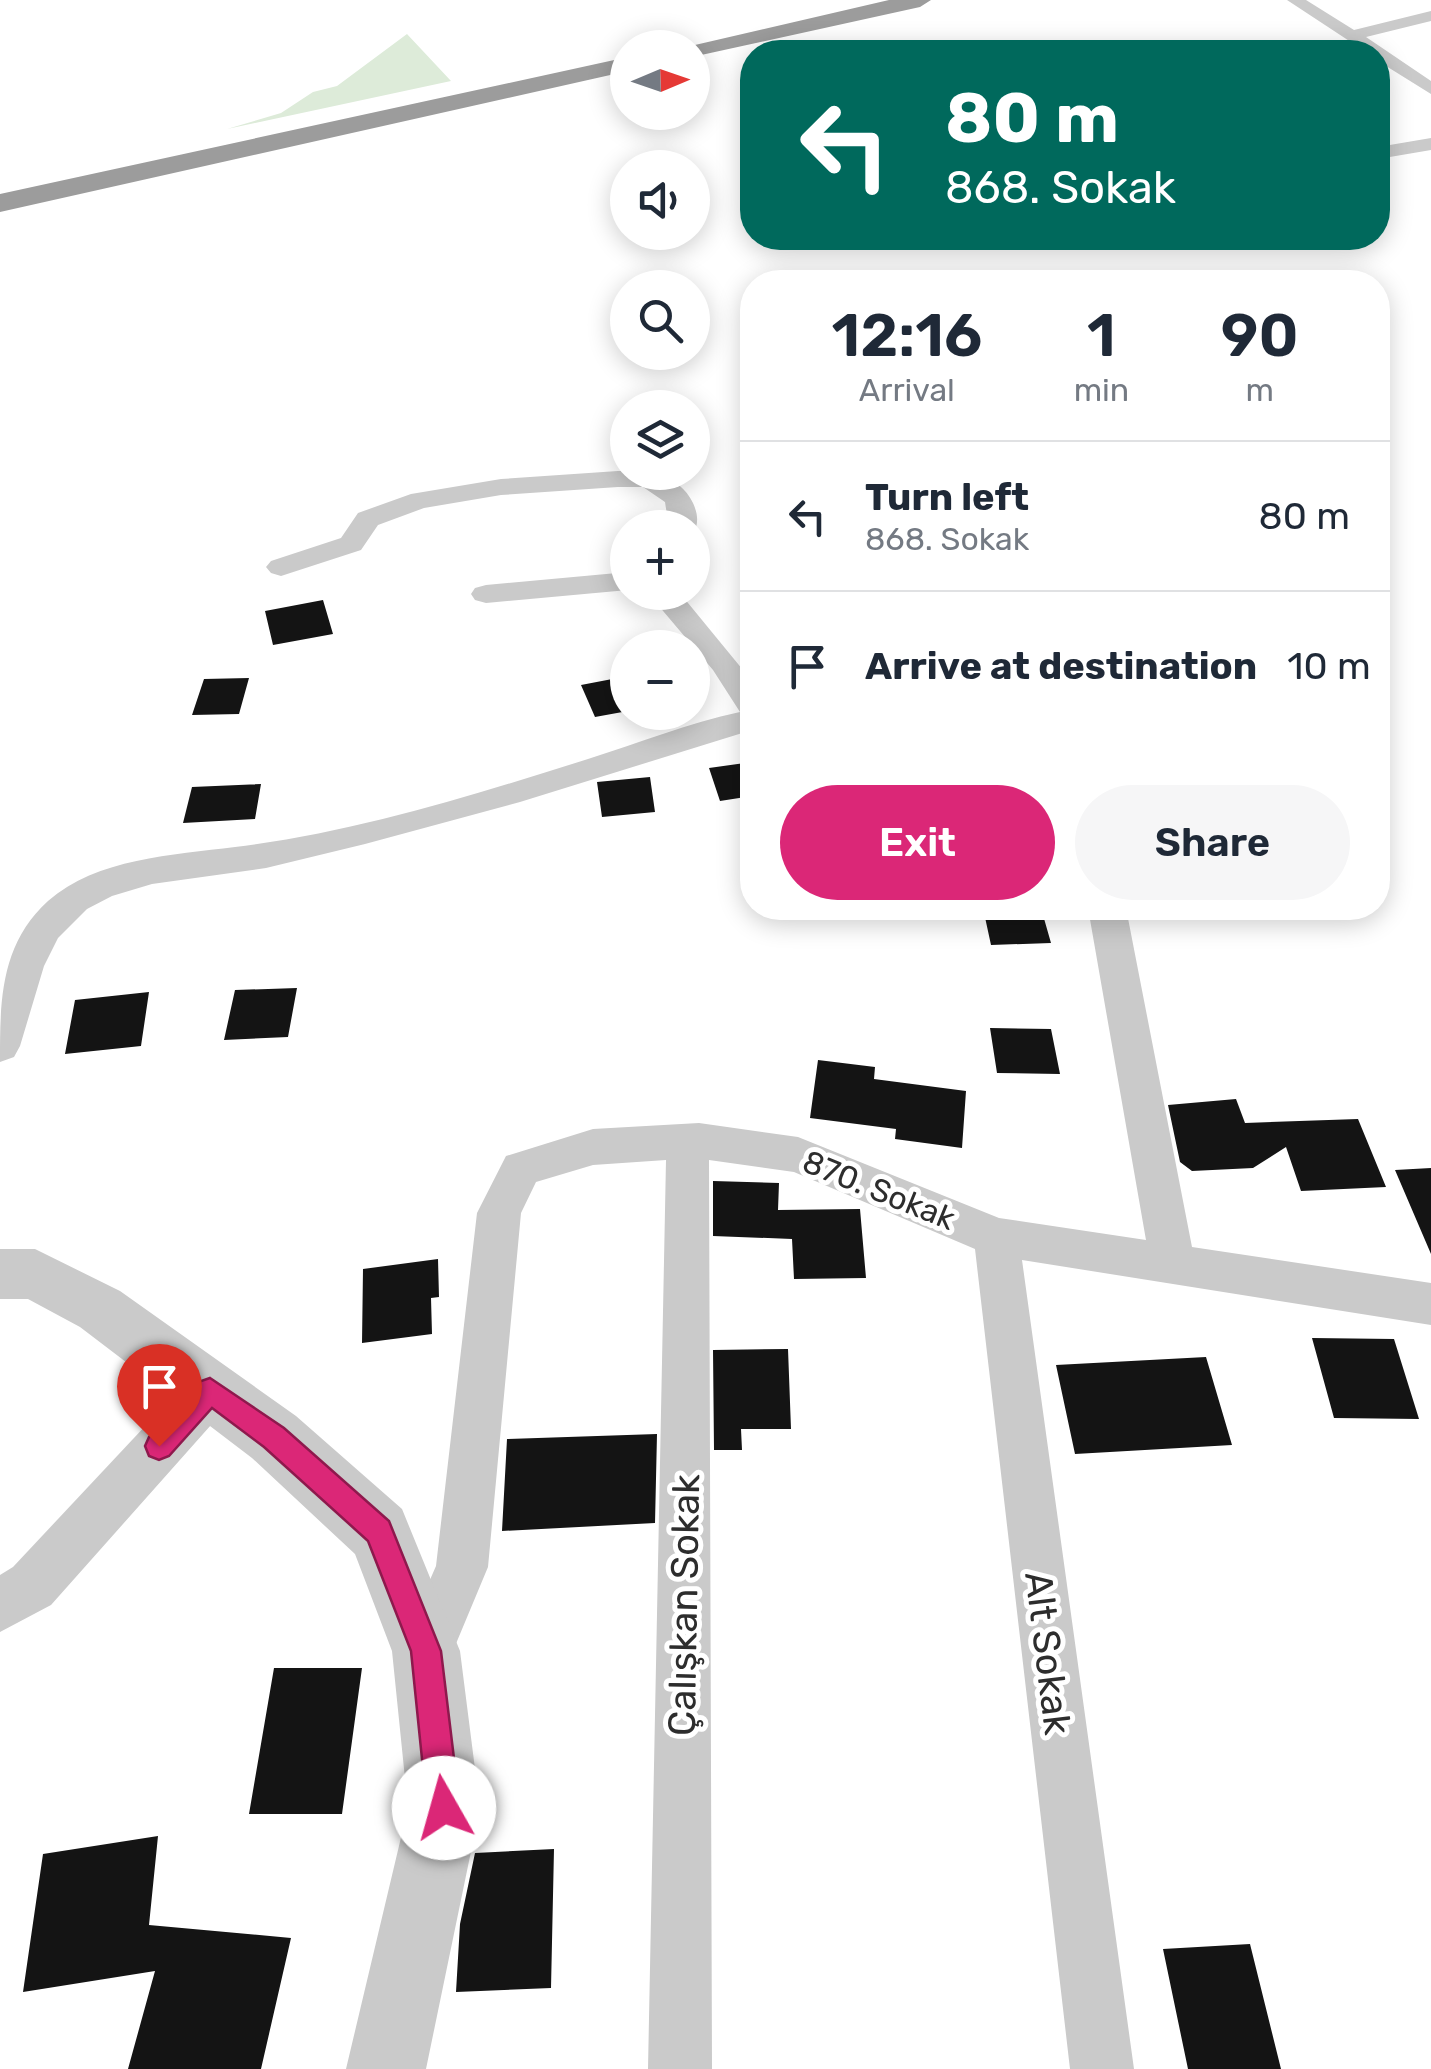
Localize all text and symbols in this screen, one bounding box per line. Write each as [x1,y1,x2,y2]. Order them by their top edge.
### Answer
north arrow [610,30,710,130]
map controls [610,30,710,730]
text: 80 m [945,77,1119,160]
icon: left [780,80,910,210]
button: sound [610,150,710,250]
text: 868. Sokak [945,161,1176,214]
button: search [610,270,710,370]
text: 12:16 [831,300,982,371]
text: 1 [1087,300,1116,371]
text: 90 [1221,300,1299,371]
text: Arrival [859,371,955,409]
text: min [1074,371,1129,409]
text: m [1245,371,1274,409]
button: layers [610,390,710,490]
text: Turn left [865,474,1029,520]
icon: left [780,489,835,544]
text: 80 m [1259,493,1350,539]
button: + [610,510,710,610]
text: 868. Sokak [865,520,1029,558]
button: − [610,630,710,730]
icon: arrive [780,639,835,694]
text: Arrive at destination [865,643,1257,689]
text: 10 m [1287,643,1371,689]
button: Exit [780,785,1055,900]
button: Share [1075,785,1350,900]
street label: 870. Sokak [797,1142,961,1238]
pin [117,1344,202,1447]
icon: arrive [132,1359,187,1414]
street label: Çalışkan Sokak [659,1473,709,1736]
street label: Alt Sokak [1015,1569,1081,1738]
position arrow [392,1756,496,1860]

